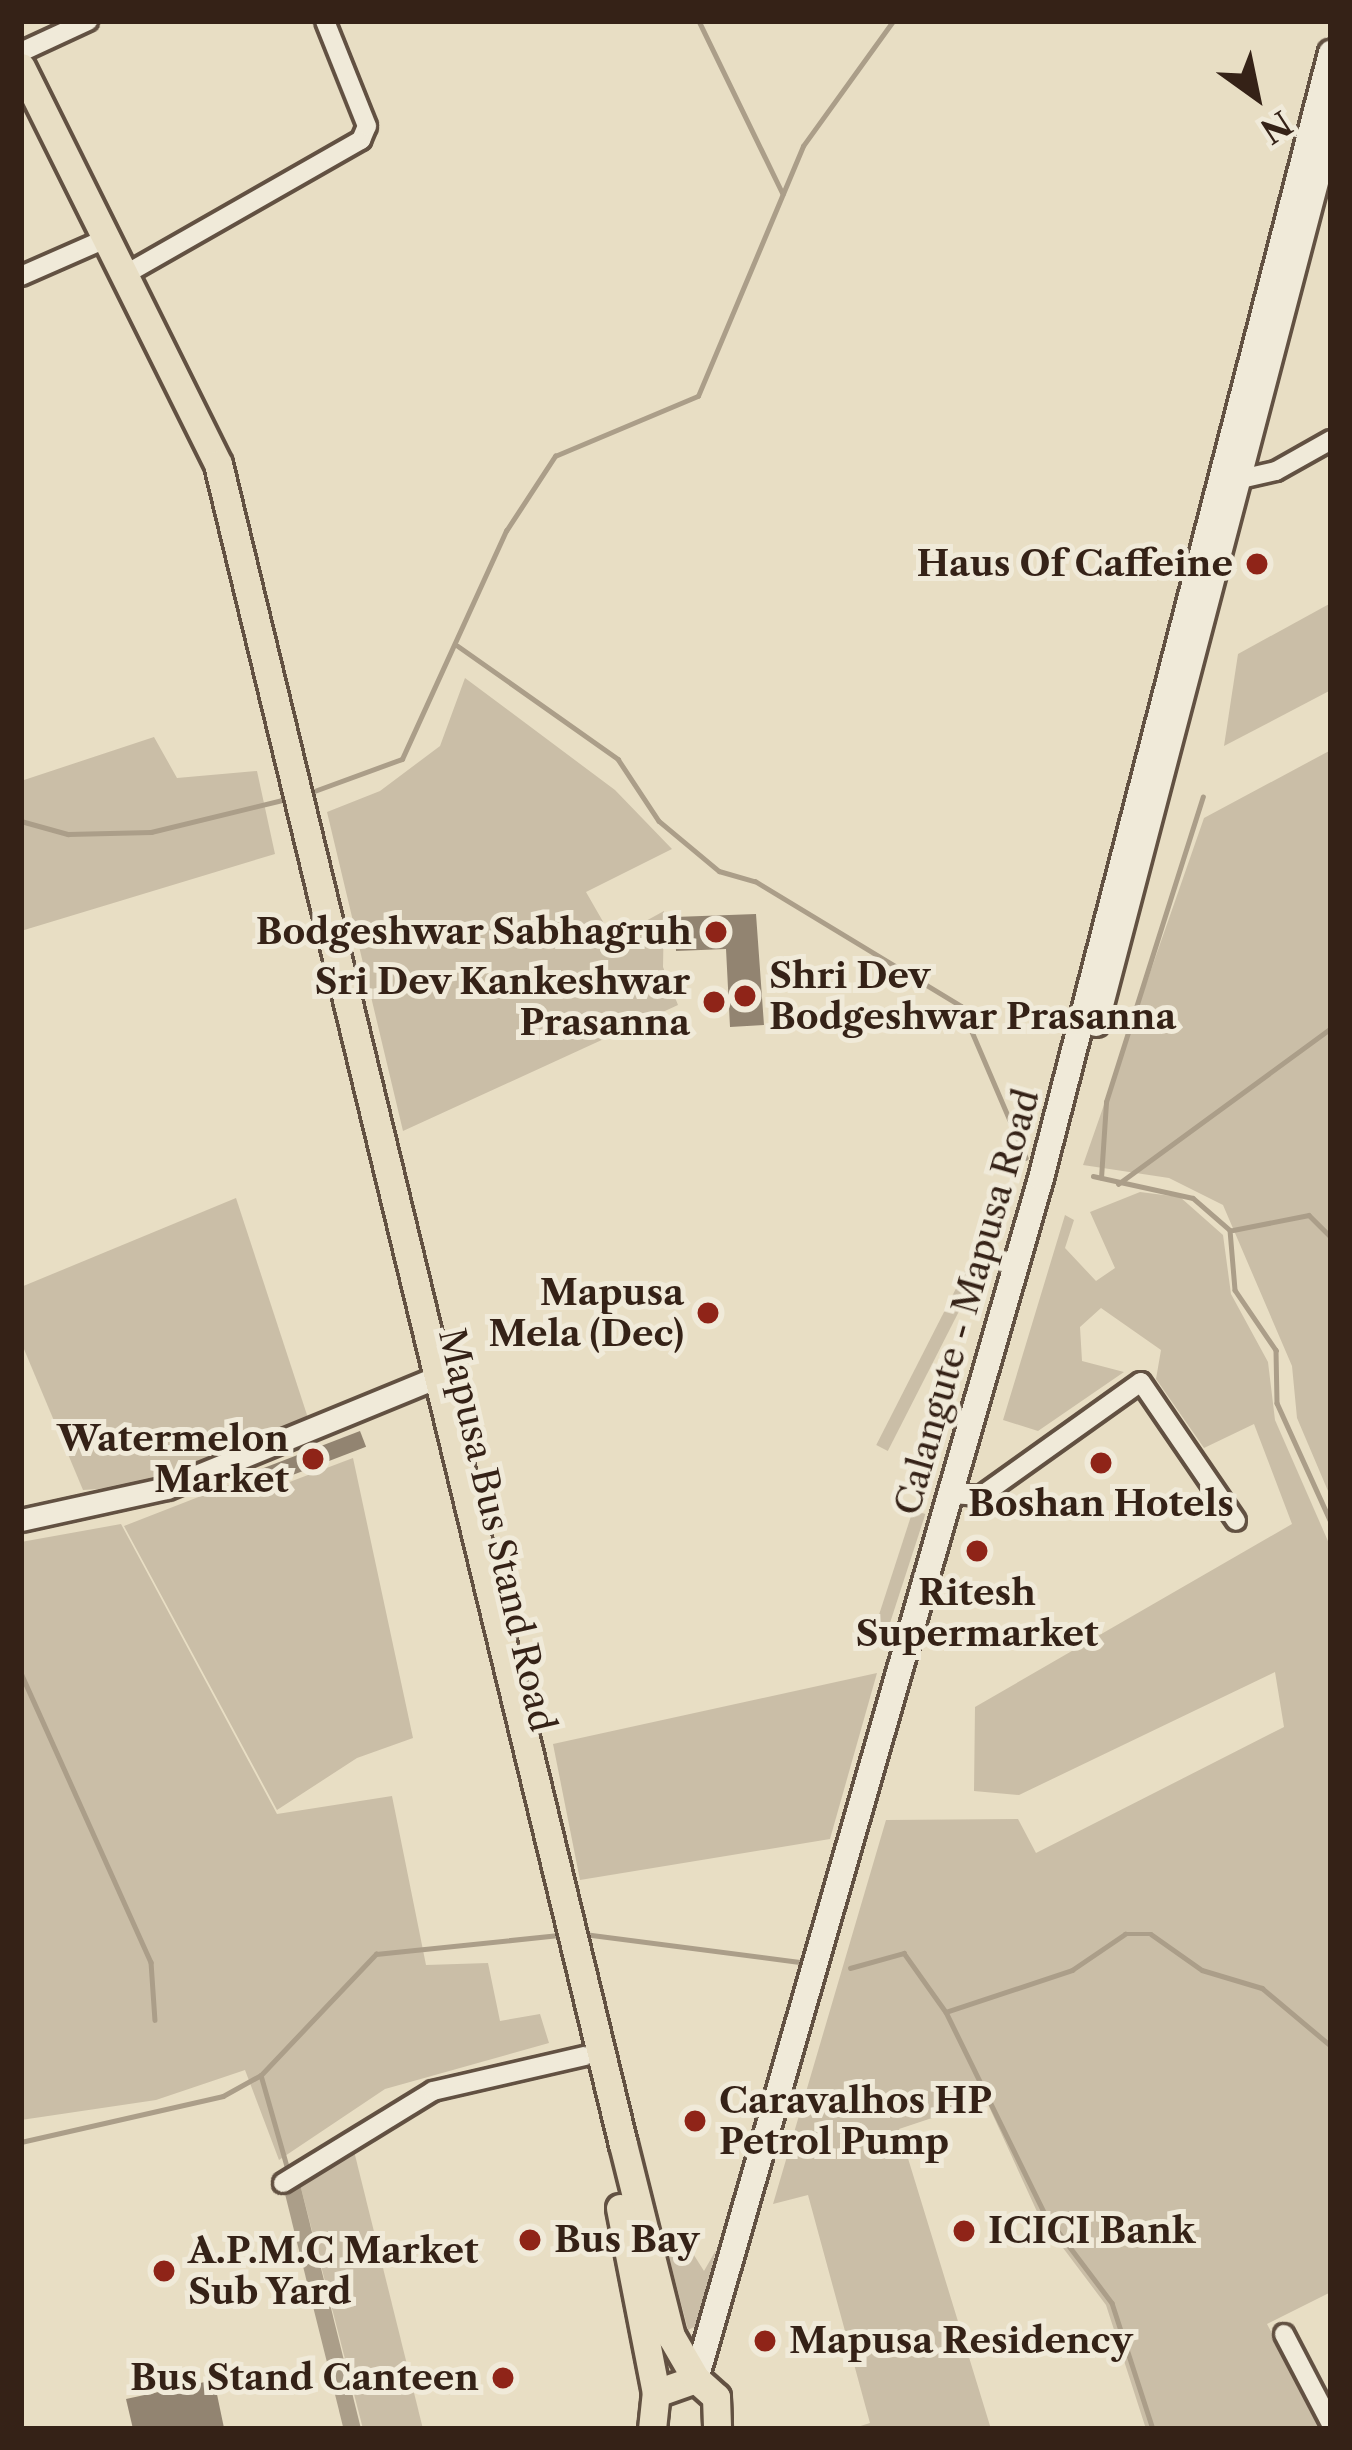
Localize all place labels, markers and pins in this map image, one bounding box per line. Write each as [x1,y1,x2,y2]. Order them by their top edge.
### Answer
place label: Haus Of Caffeine [917,542,1233,586]
marker: Haus Of Caffeine [1244,551,1270,577]
place label: Bodgeshwar Sabhagruh [255,910,692,954]
marker: Bodgeshwar Sabhagruh [703,919,729,945]
place label: Shri Dev Bodgeshwar Prasanna [769,953,1177,1038]
place label: Sri Dev Kankeshwar Prasanna [313,959,690,1044]
marker: Shri Dev Bodgeshwar Prasanna [732,983,758,1009]
marker: Sri Dev Kankeshwar Prasanna [701,989,727,1015]
place label: Mapusa Mela (Dec) [488,1270,684,1355]
marker: Mapusa Mela (Dec) [695,1300,721,1326]
place label: Watermelon Market [57,1416,289,1501]
marker: Watermelon Market [300,1446,326,1472]
marker: Boshan Hotels [1088,1450,1114,1476]
place label: Boshan Hotels [968,1482,1234,1526]
marker: Ritesh Supermarket [964,1538,990,1564]
place label: Ritesh Supermarket [855,1570,1099,1655]
place label: Caravalhos HP Petrol Pump [719,2078,992,2163]
marker: Caravalhos HP Petrol Pump [682,2108,708,2134]
place label: ICICI Bank [988,2209,1196,2253]
place label: Bus Bay [554,2218,699,2262]
marker: ICICI Bank [951,2218,977,2244]
marker: Bus Bay [517,2227,543,2253]
place label: A.P.M.C Market Sub Yard [188,2228,478,2313]
marker: A.P.M.C Market Sub Yard [151,2258,177,2284]
place label: Mapusa Residency [789,2319,1133,2363]
marker: Mapusa Residency [752,2328,778,2354]
place label: Bus Stand Canteen [130,2356,479,2400]
marker: Bus Stand Canteen [490,2365,516,2391]

